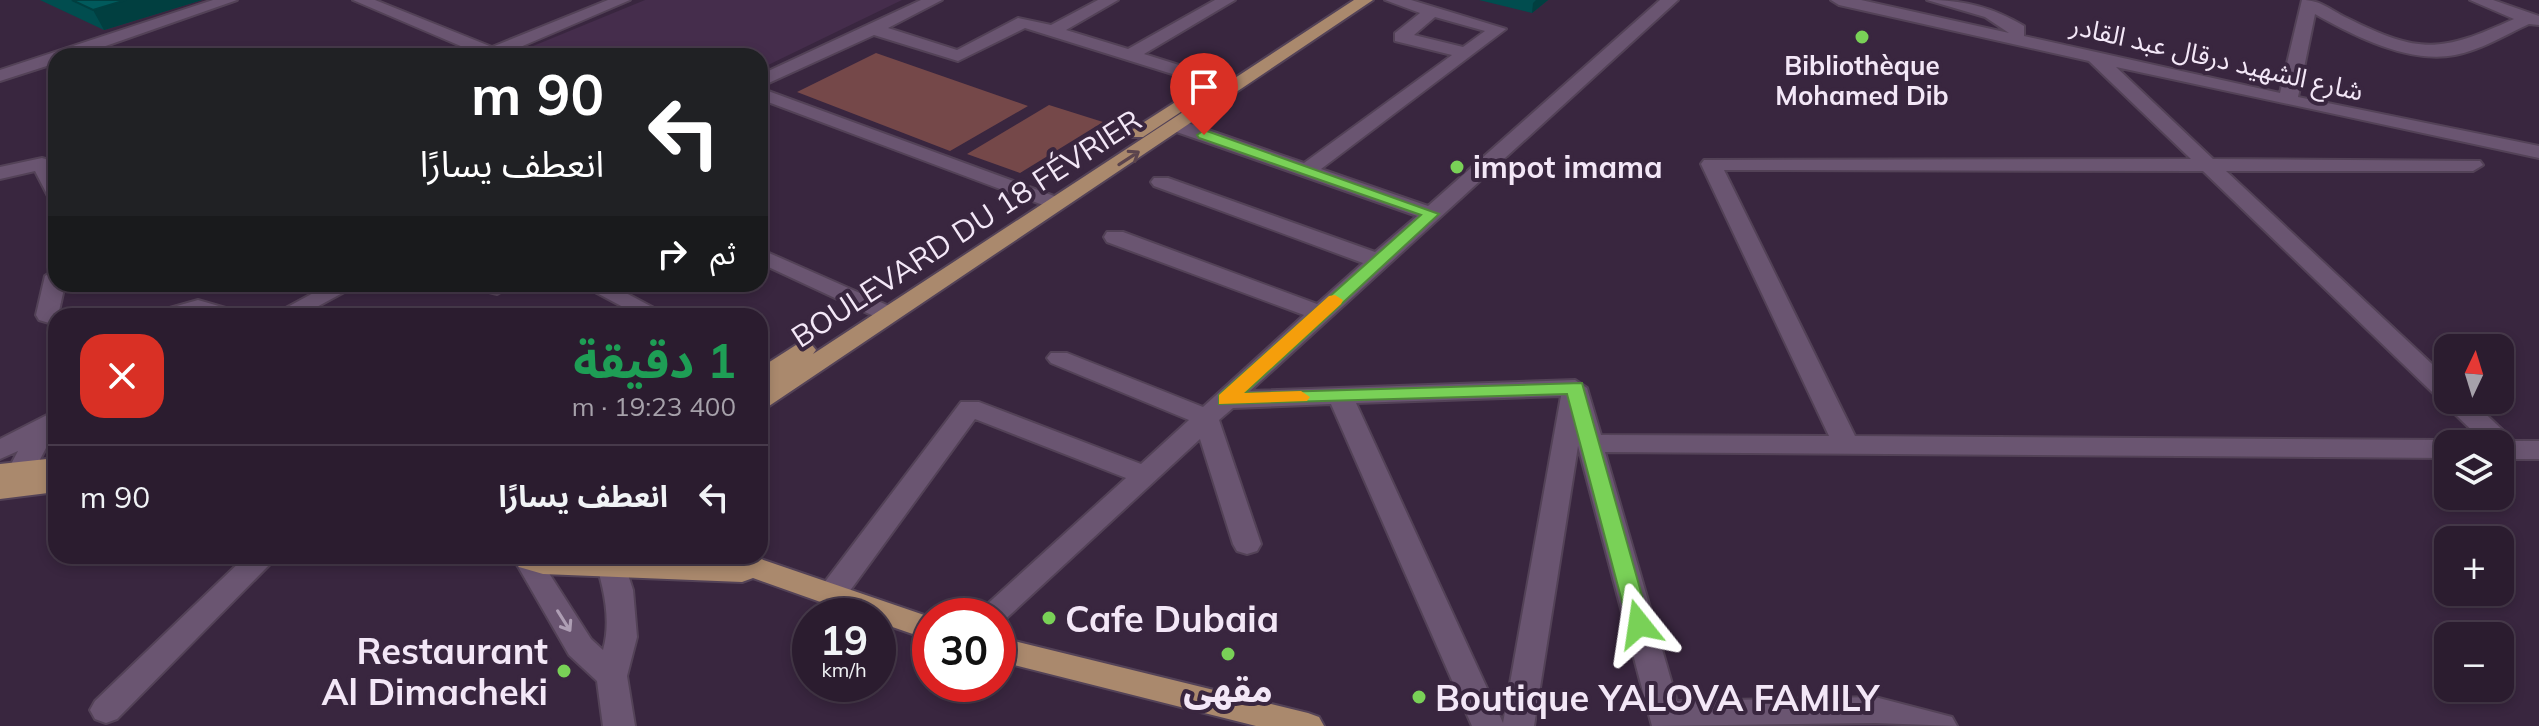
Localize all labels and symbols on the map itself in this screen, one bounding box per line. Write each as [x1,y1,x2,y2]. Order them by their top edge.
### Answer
street label: شارع الشهيد درقال عبد القادر [2066,8,2366,111]
marker: Bibliothèque Mohamed Dib [1853,28,1871,46]
place label: Bibliothèque Mohamed Dib [1775,49,1949,112]
pin [1170,53,1238,135]
street label: BOULEVARD DU 18 FÉVRIER [784,100,1148,356]
place label: impot imama [1473,148,1663,186]
one-way arrow [1118,149,1140,166]
marker: impot imama [1448,158,1466,176]
north arrow [2434,334,2514,414]
position arrow [1597,582,1681,666]
place label: Cafe Dubaia [1065,596,1279,641]
speed limit sign: 30 [912,598,1016,702]
one-way arrow [557,609,573,632]
marker: Cafe Dubaia [1040,609,1058,627]
place label: Restaurant Al Dimacheki [321,628,548,714]
marker: مقهى [1219,645,1237,663]
marker: Restaurant Al Dimacheki [555,662,573,680]
place label: مقهى [1183,666,1273,711]
place label: Boutique YALOVA FAMILY [1435,675,1881,720]
marker: Boutique YALOVA FAMILY [1410,688,1428,706]

